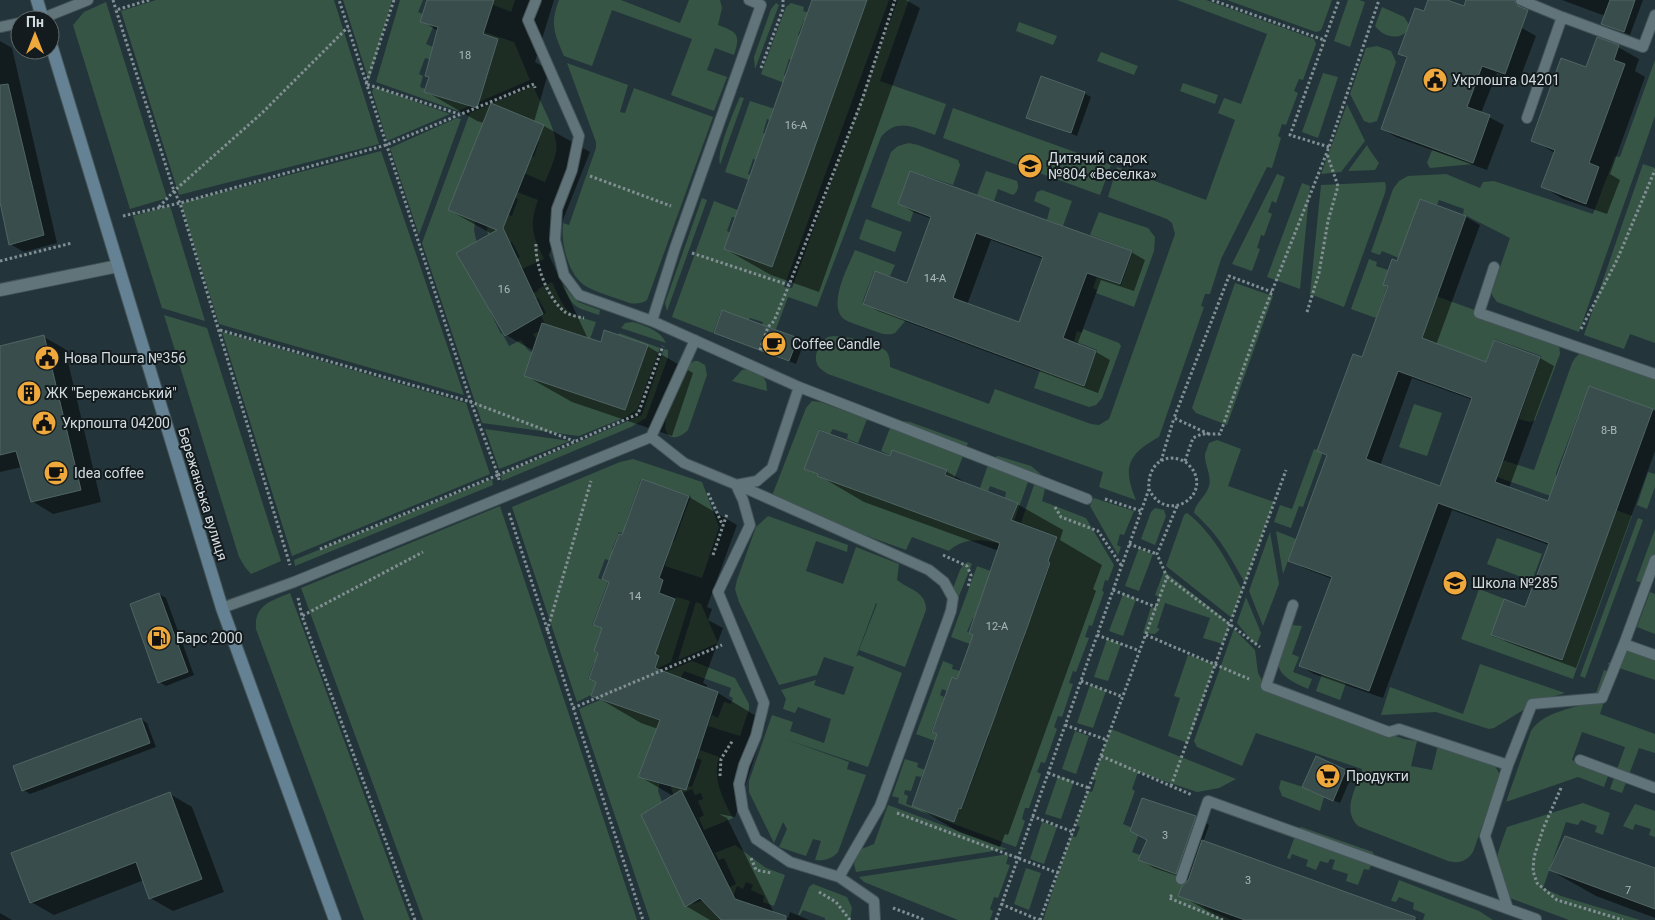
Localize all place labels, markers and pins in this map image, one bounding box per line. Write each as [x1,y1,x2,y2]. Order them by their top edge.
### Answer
public building icon: Укрпошта 04201 [1422,67,1448,93]
place label: Укрпошта 04201 [1452,72,1560,88]
place label: Дитячий садок №804 «Веселка» [1048,150,1157,182]
school or university icon: Дитячий садок №804 «Веселка» [1017,153,1043,179]
cafe icon: Coffee Candle [761,331,787,357]
place label: Coffee Candle [792,336,880,352]
public building icon: Нова Пошта №356 [34,345,60,371]
place label: Нова Пошта №356 [64,350,186,366]
building icon: ЖК "Бережанський" [16,380,42,406]
place label: ЖК "Бережанський" [46,385,177,401]
public building icon: Укрпошта 04200 [31,410,57,436]
place label: Укрпошта 04200 [62,415,170,431]
cafe icon: Idea coffee [43,460,69,486]
place label: Idea coffee [74,465,144,481]
school or university icon: Школа №285 [1442,570,1468,596]
place label: Школа №285 [1472,575,1558,591]
fuel station icon: Барс 2000 [146,625,172,651]
place label: Барс 2000 [176,630,243,646]
supermarket icon: Продукти [1315,763,1341,789]
place label: Продукти [1346,768,1409,784]

